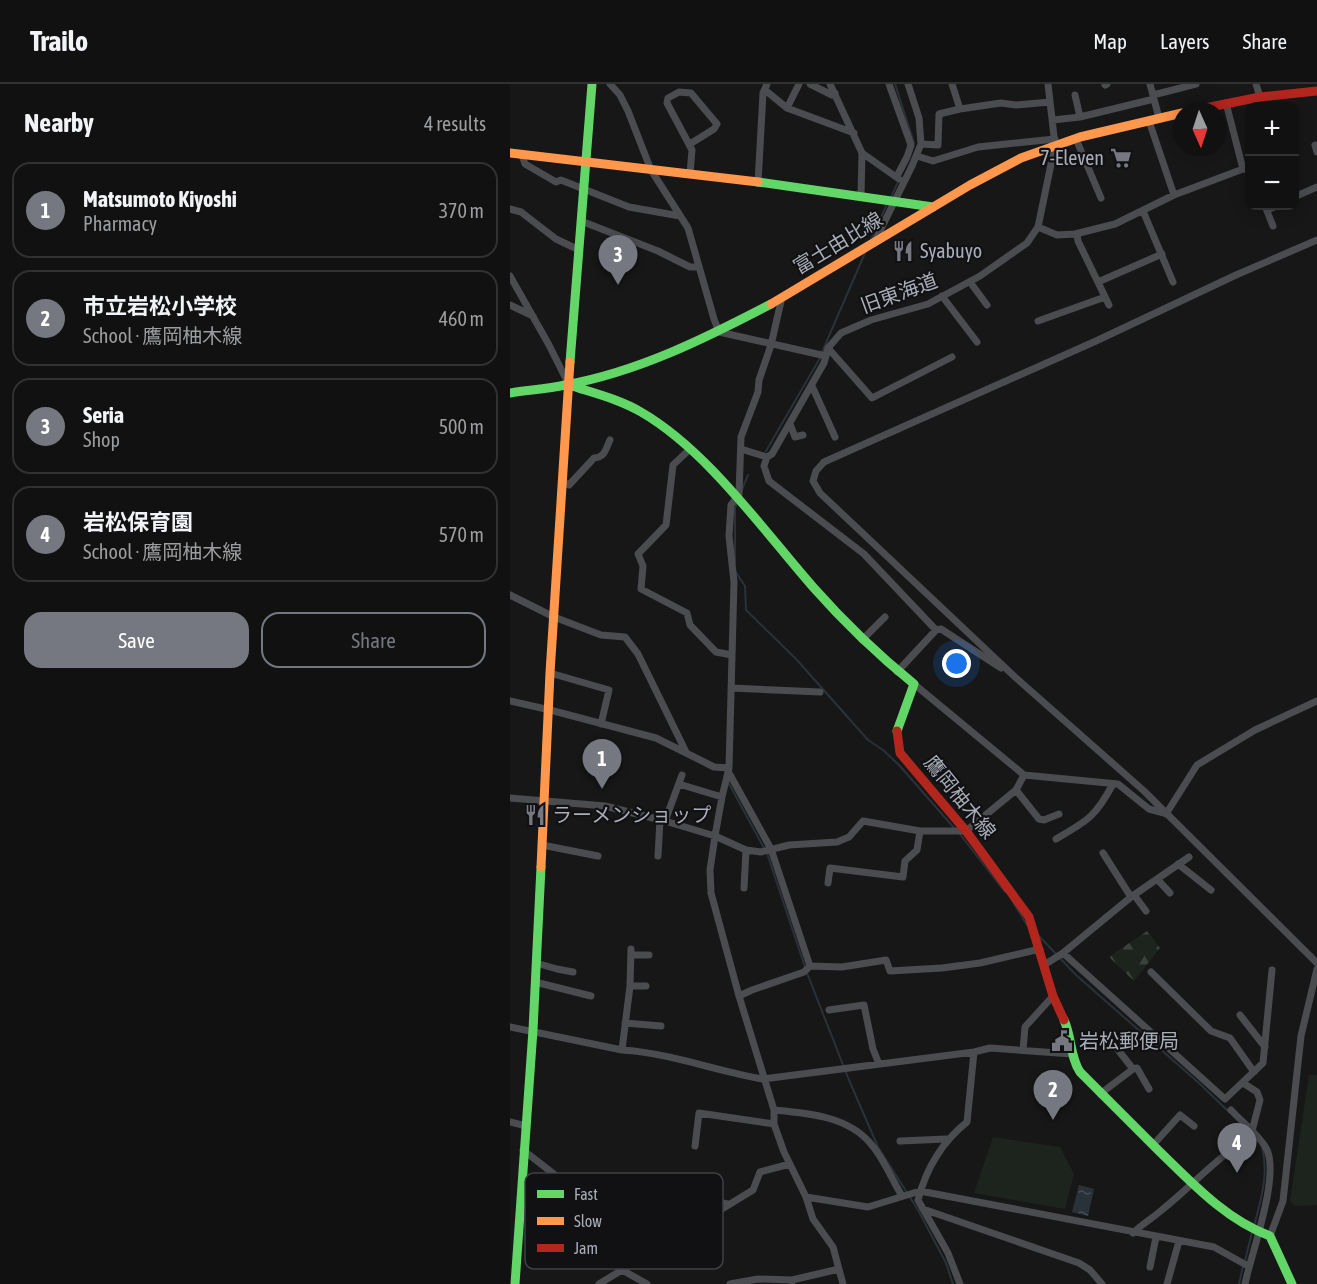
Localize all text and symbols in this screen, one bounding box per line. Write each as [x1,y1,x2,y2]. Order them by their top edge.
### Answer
text: Trailo [30,25,88,57]
text: Map [1093,29,1127,53]
text: Layers [1160,29,1210,53]
text: Share [1243,29,1287,53]
north arrow [1173,102,1227,156]
map controls [1245,102,1299,210]
button: + [1245,102,1299,156]
text: Nearby [24,108,94,138]
text: 4 results [424,112,486,135]
place label: 7-Eleven [1040,146,1104,169]
supermarket icon: 7-Eleven [1109,146,1133,170]
button: − [1245,156,1299,210]
text: Matsumoto Kiyoshi [83,186,237,212]
text: 1 [41,199,50,222]
text: 370 m [439,199,484,222]
street label: 富士由比線 [789,207,887,278]
text: Pharmacy [83,212,157,235]
pin: 3 [598,236,638,285]
restaurant icon: Syabuyo [891,239,915,263]
place label: Syabuyo [920,239,982,262]
street label: 旧東海道 [857,268,940,317]
text: 市立岩松小学校 [83,293,237,319]
text: 2 [41,307,50,330]
text: 460 m [439,307,484,330]
text: School · 鷹岡柚木線 [83,324,242,347]
text: Seria [83,402,124,428]
text: 3 [41,415,50,438]
text: 500 m [439,415,484,438]
text: Shop [83,428,120,451]
text: 岩松保育園 [83,509,193,535]
text: 4 [41,523,50,546]
text: 570 m [439,523,484,546]
text: School · 鷹岡柚木線 [83,540,242,563]
button: Save [24,612,249,668]
button: Share [261,612,486,668]
your location [942,649,971,678]
pin: 1 [582,740,622,789]
street label: 鷹岡柚木線 [920,751,1001,843]
restaurant icon: ラーメンショップ [523,803,547,827]
place label: ラーメンショップ [552,803,711,826]
public building icon: 岩松郵便局 [1050,1029,1074,1053]
place label: 岩松郵便局 [1079,1029,1179,1052]
pin: 2 [1034,1070,1072,1120]
pin: 4 [1218,1124,1256,1173]
legend [525,1173,723,1269]
text: Fast [574,1185,598,1203]
text: Slow [574,1212,602,1230]
text: Jam [574,1239,598,1257]

